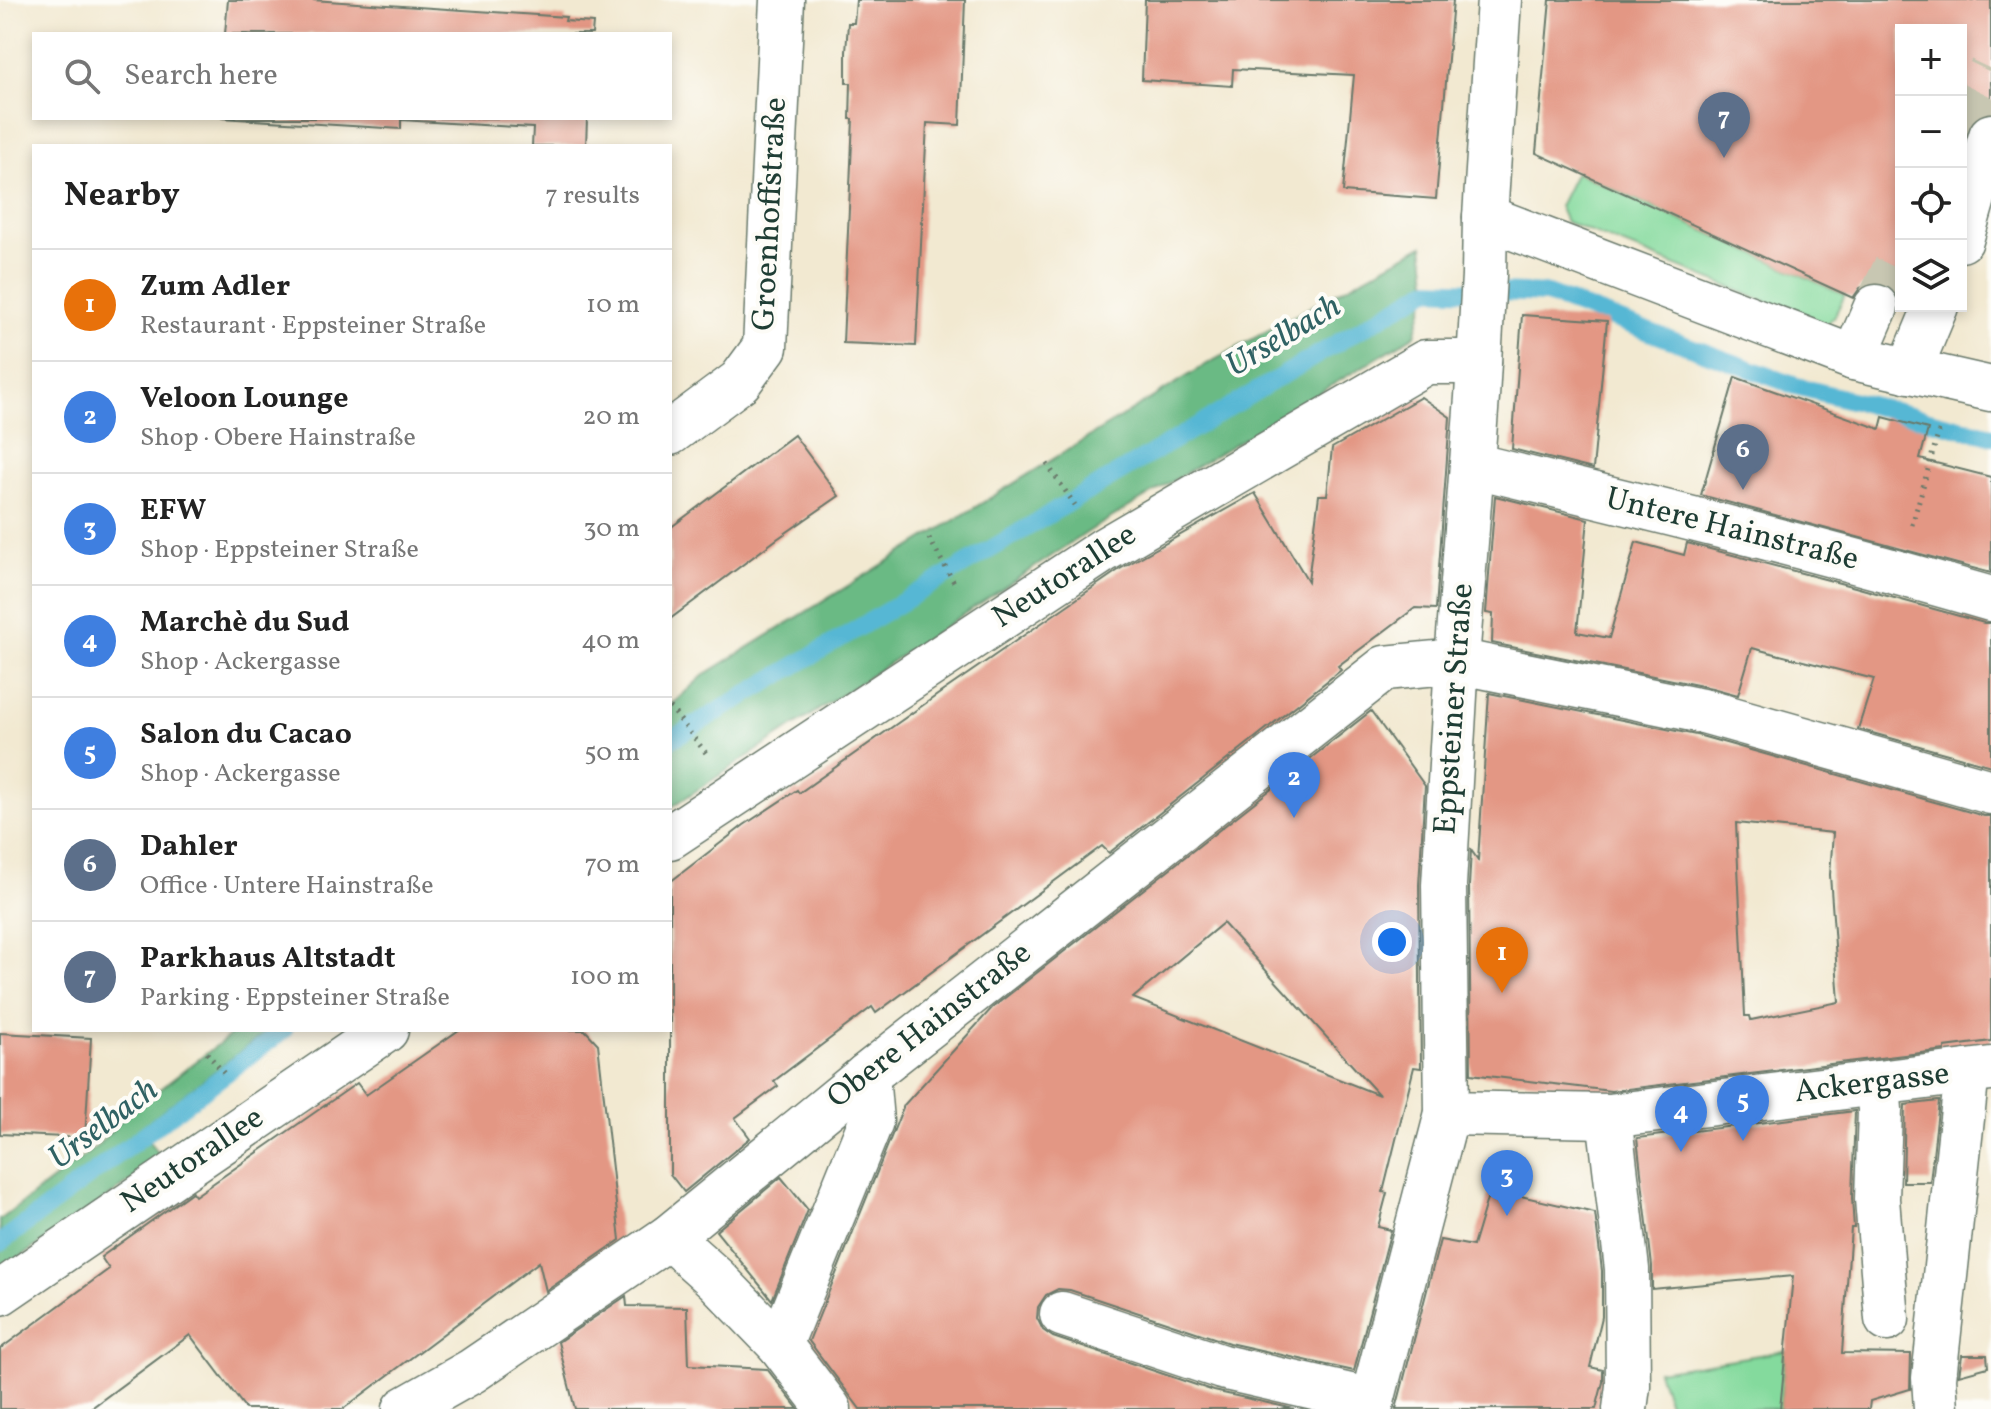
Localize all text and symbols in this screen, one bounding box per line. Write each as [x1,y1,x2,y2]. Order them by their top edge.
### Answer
map controls [1895,24,1967,312]
button: + [1895,24,1967,96]
search box [32,32,672,120]
icon: search [60,54,104,98]
text: Search here [124,55,278,97]
pin: 7 [1698,92,1750,158]
street label: Groenhoffstraße [743,96,799,332]
button: − [1895,96,1967,168]
button: locate [1895,168,1967,240]
text: Nearby [64,173,180,220]
text: 7 results [545,178,640,214]
button: layers [1895,240,1967,312]
text: Zum Adler [140,266,290,308]
water label: Urselbach [1218,284,1350,390]
text: 1 [85,287,95,323]
text: 10 m [586,287,640,323]
text: Restaurant · Eppsteiner Straße [140,308,486,344]
text: Veloon Lounge [140,378,348,420]
text: 2 [83,399,97,435]
text: 20 m [582,399,640,435]
text: Shop · Obere Hainstraße [140,420,416,456]
pin: 6 [1717,424,1769,490]
street label: Untere Hainstraße [1601,477,1863,583]
text: EFW [140,490,206,532]
text: 3 [83,511,97,547]
text: 30 m [583,511,640,547]
street label: Neutorallee [984,514,1146,640]
text: Shop · Eppsteiner Straße [140,532,419,568]
street label: Eppsteiner Straße [1424,582,1486,836]
text: Marchè du Sud [140,602,350,644]
text: 4 [82,623,98,659]
text: 40 m [581,623,640,659]
text: Shop · Ackergasse [140,644,341,680]
text: Salon du Cacao [140,714,352,756]
text: 5 [84,735,96,771]
text: 50 m [584,735,640,771]
pin: 2 [1268,752,1320,818]
text: Shop · Ackergasse [140,756,341,792]
text: Dahler [140,826,238,868]
text: 6 [83,847,97,883]
text: 70 m [585,847,640,883]
text: Office · Untere Hainstraße [140,868,434,904]
your location [1372,922,1412,962]
pin: 1 [1476,927,1528,993]
street label: Obere Hainstraße [819,932,1041,1120]
text: Parkhaus Altstadt [140,938,396,980]
text: 7 [84,959,96,995]
text: 100 m [570,959,640,995]
text: Parking · Eppsteiner Straße [140,980,450,1016]
street label: Ackergasse [1792,1053,1952,1115]
water label: Urselbach [39,1068,169,1182]
pin: 5 [1717,1075,1769,1141]
pin: 4 [1655,1086,1707,1152]
street label: Neutorallee [113,1097,273,1225]
pin: 3 [1481,1150,1533,1216]

